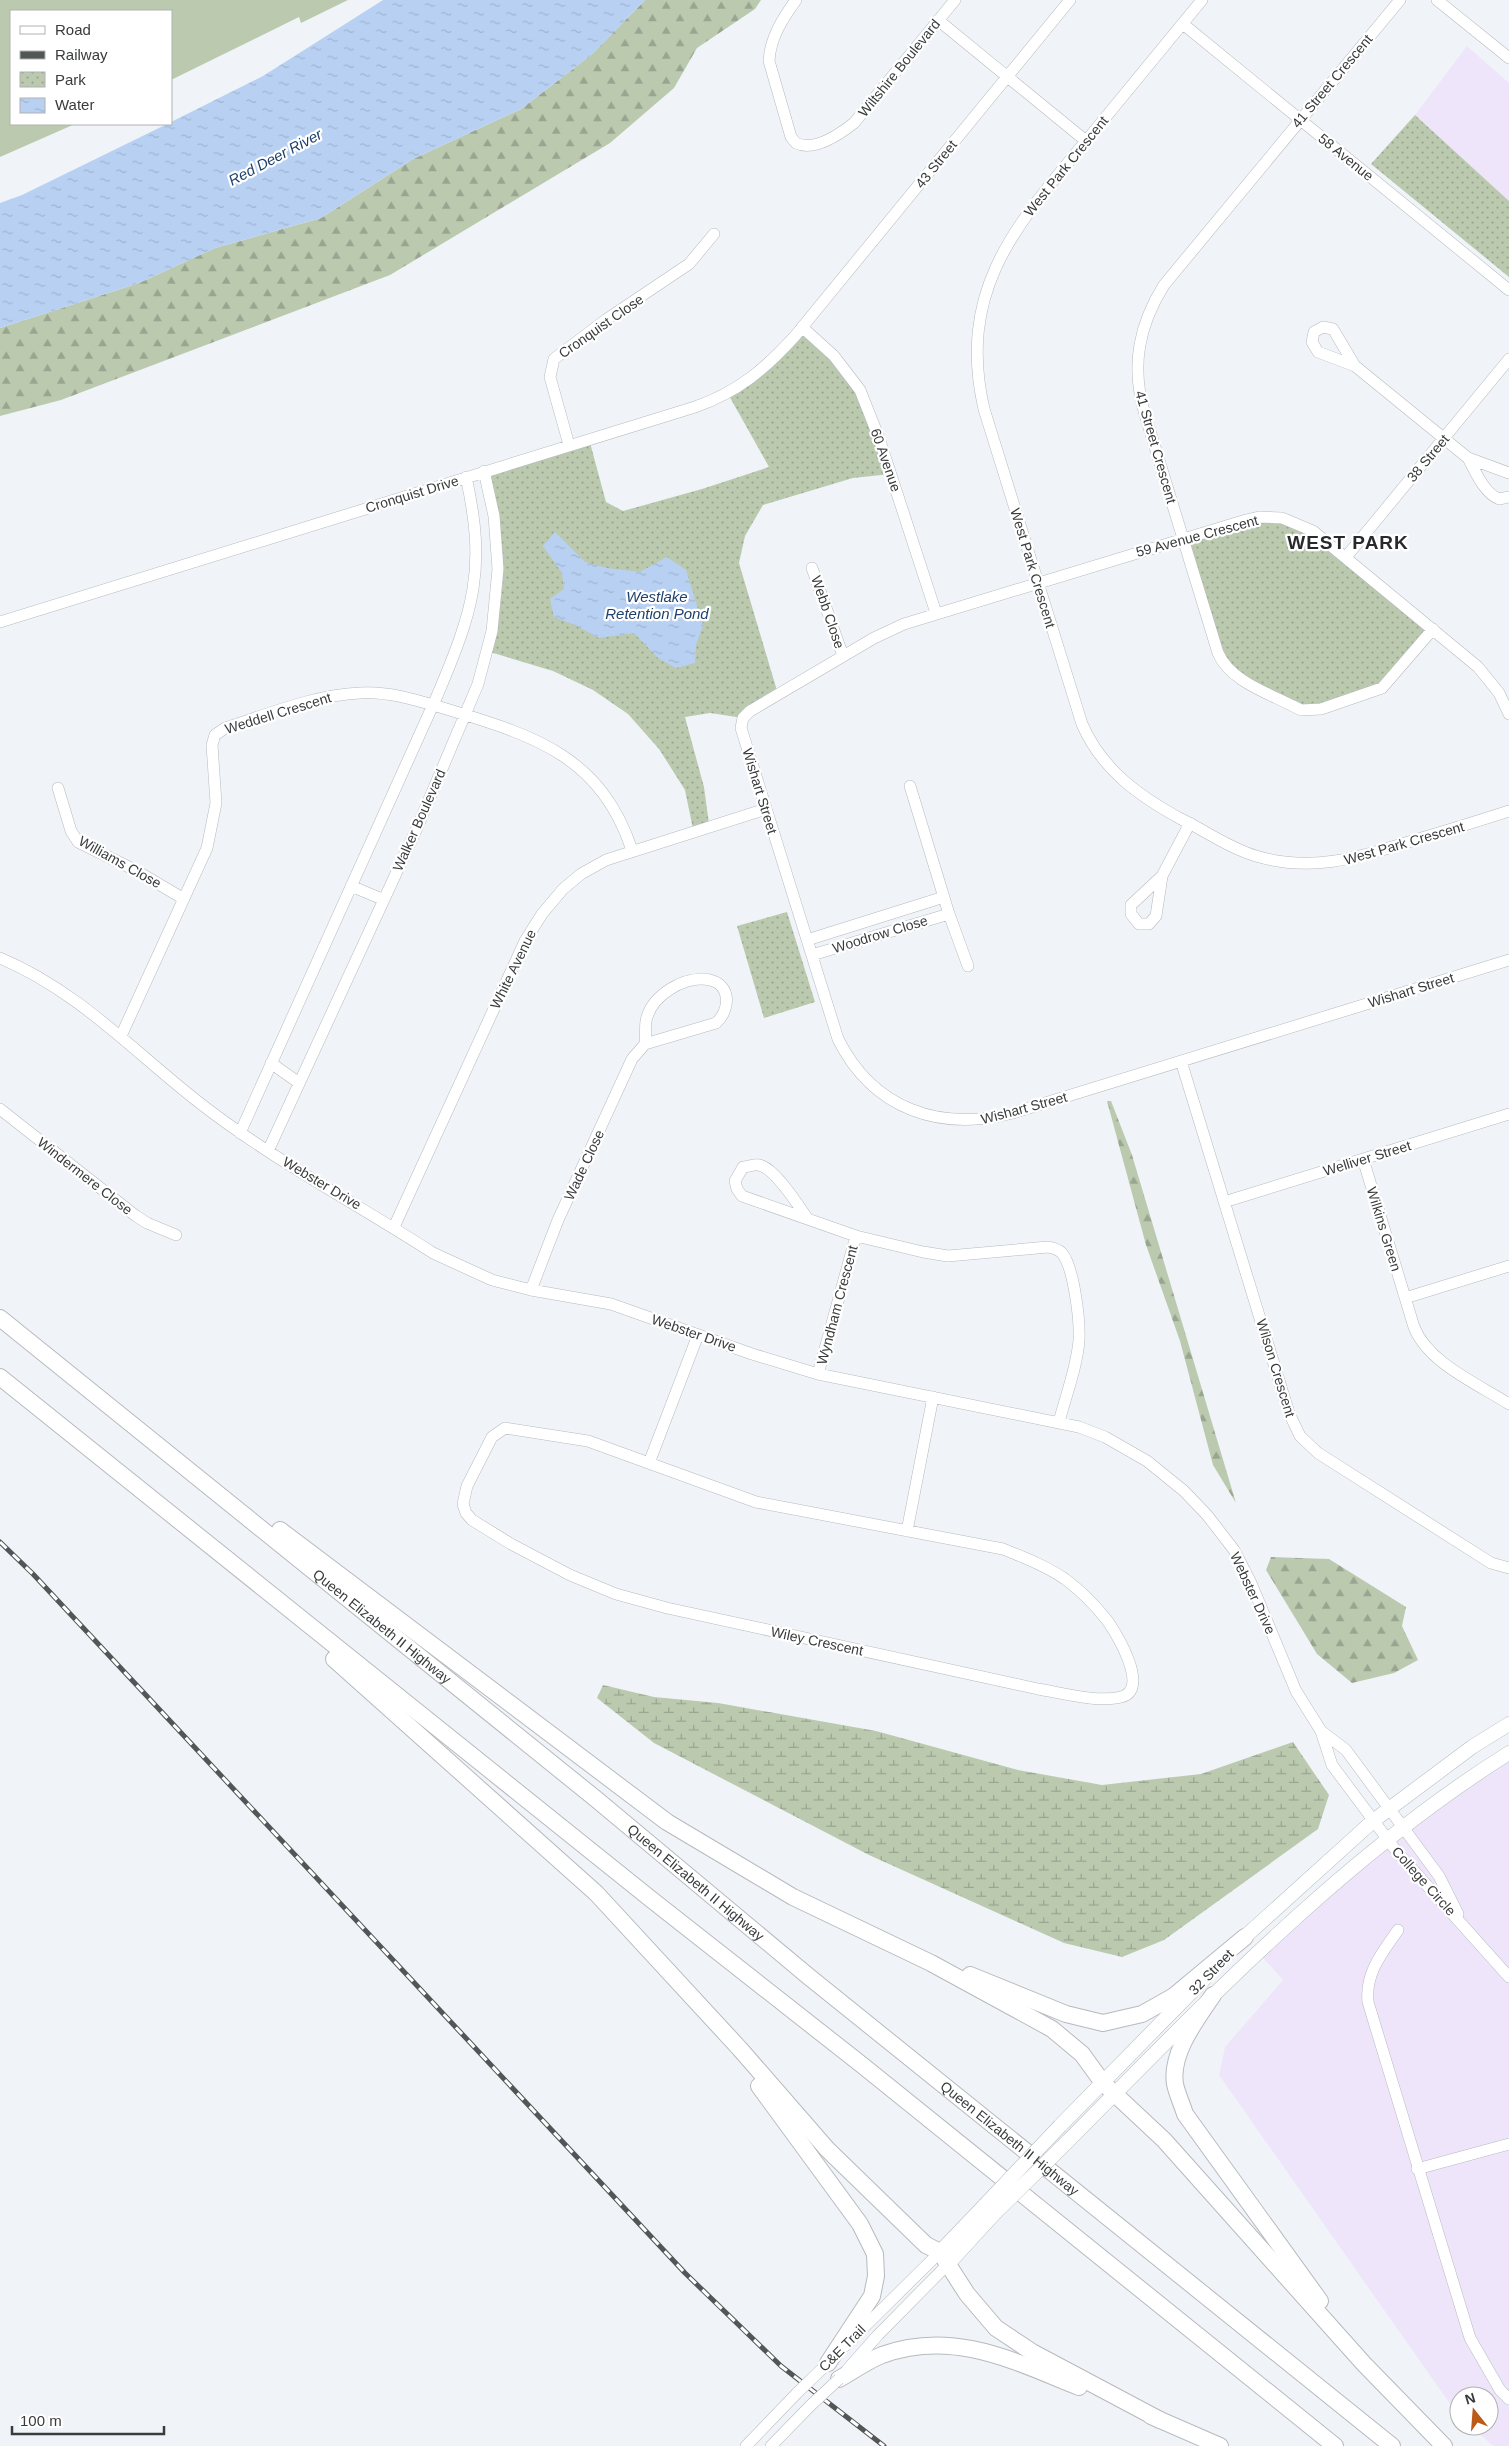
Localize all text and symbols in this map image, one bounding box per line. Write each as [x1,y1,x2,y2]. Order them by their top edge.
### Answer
legend [10,10,172,125]
street label: Wiltshire Boulevard [855,16,943,120]
text: Road [55,21,91,38]
street label: 41 Street Crescent [1288,31,1376,131]
text: Railway [55,46,108,63]
text: Park [55,71,86,88]
text: Water [55,96,94,113]
street label: West Park Crescent [1021,113,1111,219]
water label: Red Deer River [225,125,326,189]
street label: 58 Avenue [1315,130,1377,184]
street label: 43 Street [912,137,960,191]
street label: Cronquist Close [556,291,647,361]
street label: 41 Street Crescent [1132,389,1180,505]
street label: 60 Avenue [868,426,904,494]
street label: 38 Street [1404,431,1452,485]
street label: Cronquist Drive [364,472,461,516]
street label: West Park Crescent [1007,506,1059,630]
street label: 59 Avenue Crescent [1134,512,1260,560]
district label: WEST PARK [1287,532,1409,553]
street label: Webb Close [808,573,848,651]
water label: Westlake Retention Pond [605,588,709,622]
street label: Weddell Crescent [223,689,333,737]
street label: Wishart Street [739,746,781,836]
street label: Walker Boulevard [389,767,449,873]
street label: West Park Crescent [1342,818,1466,868]
street label: Williams Close [76,833,164,891]
street label: Woodrow Close [831,912,930,956]
street label: White Avenue [487,927,539,1011]
street label: Wishart Street [1366,969,1456,1011]
street label: Wishart Street [979,1089,1069,1127]
street label: Wade Close [561,1127,607,1203]
street label: Windermere Close [34,1134,136,1218]
street label: Welliver Street [1321,1137,1413,1179]
street label: Webster Drive [280,1153,364,1213]
street label: Wilkins Green [1364,1185,1404,1273]
street label: Wyndham Crescent [813,1244,861,1366]
street label: Webster Drive [650,1311,739,1355]
street label: Wilson Crescent [1253,1317,1299,1419]
street label: Webster Drive [1227,1550,1279,1637]
street label: Queen Elizabeth II Highway [310,1566,454,1687]
street label: Wiley Crescent [769,1623,865,1659]
street label: Queen Elizabeth II Highway [624,1821,767,1944]
street label: College Circle [1389,1843,1459,1919]
street label: 32 Street [1186,1946,1237,1998]
street label: Queen Elizabeth II Highway [937,2078,1082,2199]
street label: C&E Trail [815,2321,869,2375]
north arrow [1449,2386,1499,2436]
text: N [1463,2389,1477,2408]
scale bar [12,2404,165,2436]
text: 100 m [20,2412,62,2429]

